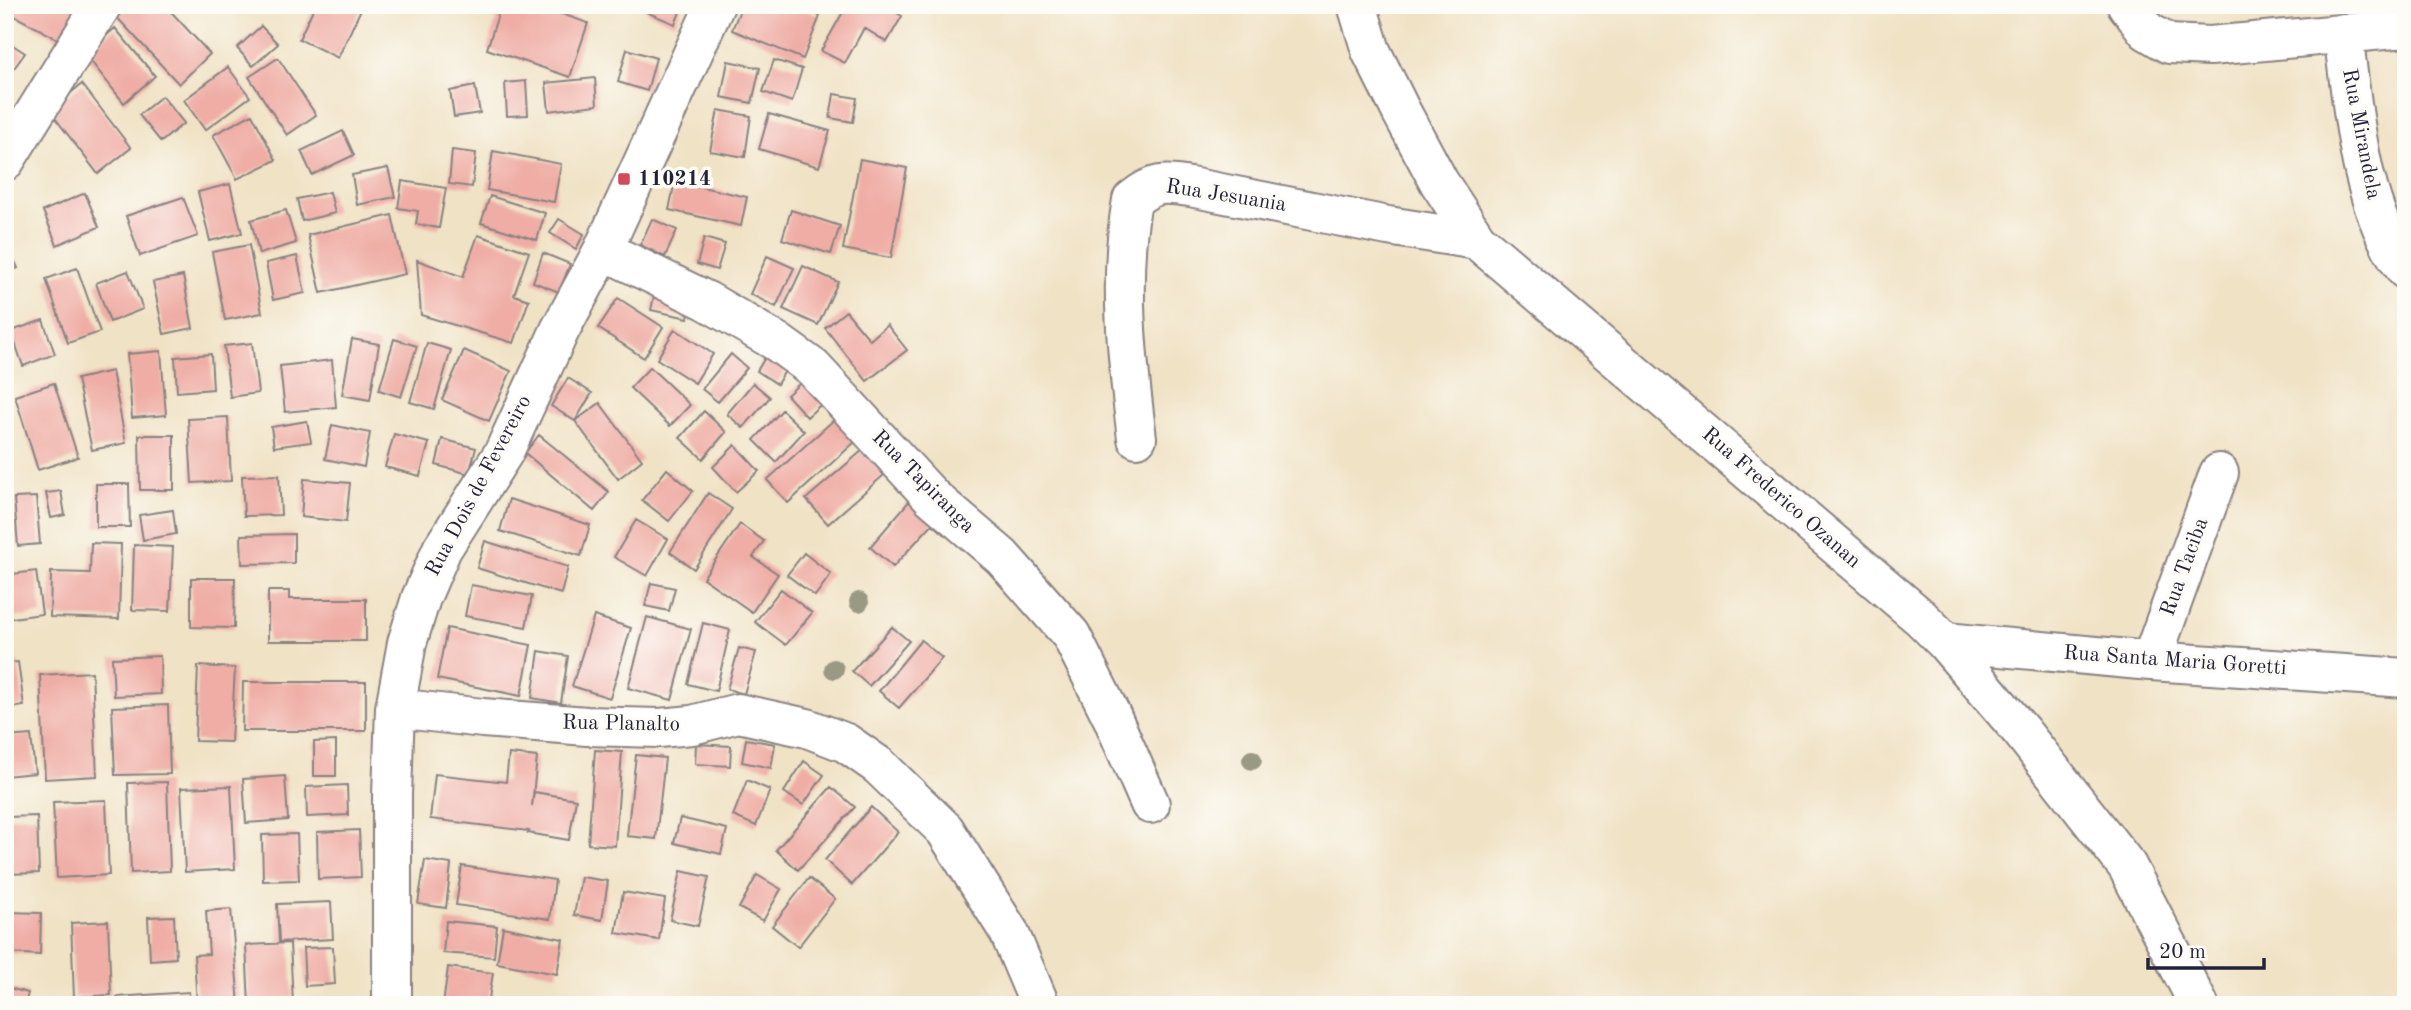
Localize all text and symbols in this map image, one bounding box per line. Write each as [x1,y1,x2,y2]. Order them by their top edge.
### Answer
street label: Rua Mirandela [2338,67,2384,201]
place label: 110214 [638,169,711,190]
marker: 110214 [616,171,632,187]
street label: Rua Jesuania [1164,176,1288,216]
street label: Rua Dois de Fevereiro [422,392,536,580]
street label: Rua Frederico Ozanan [1698,424,1864,572]
street label: Rua Tapiranga [868,427,978,537]
street label: Rua Taciba [2158,515,2212,619]
street label: Rua Santa Maria Goretti [2063,643,2287,679]
street label: Rua Planalto [562,712,680,736]
scale bar [2148,926,2264,970]
text: 20 m [2159,942,2206,963]

